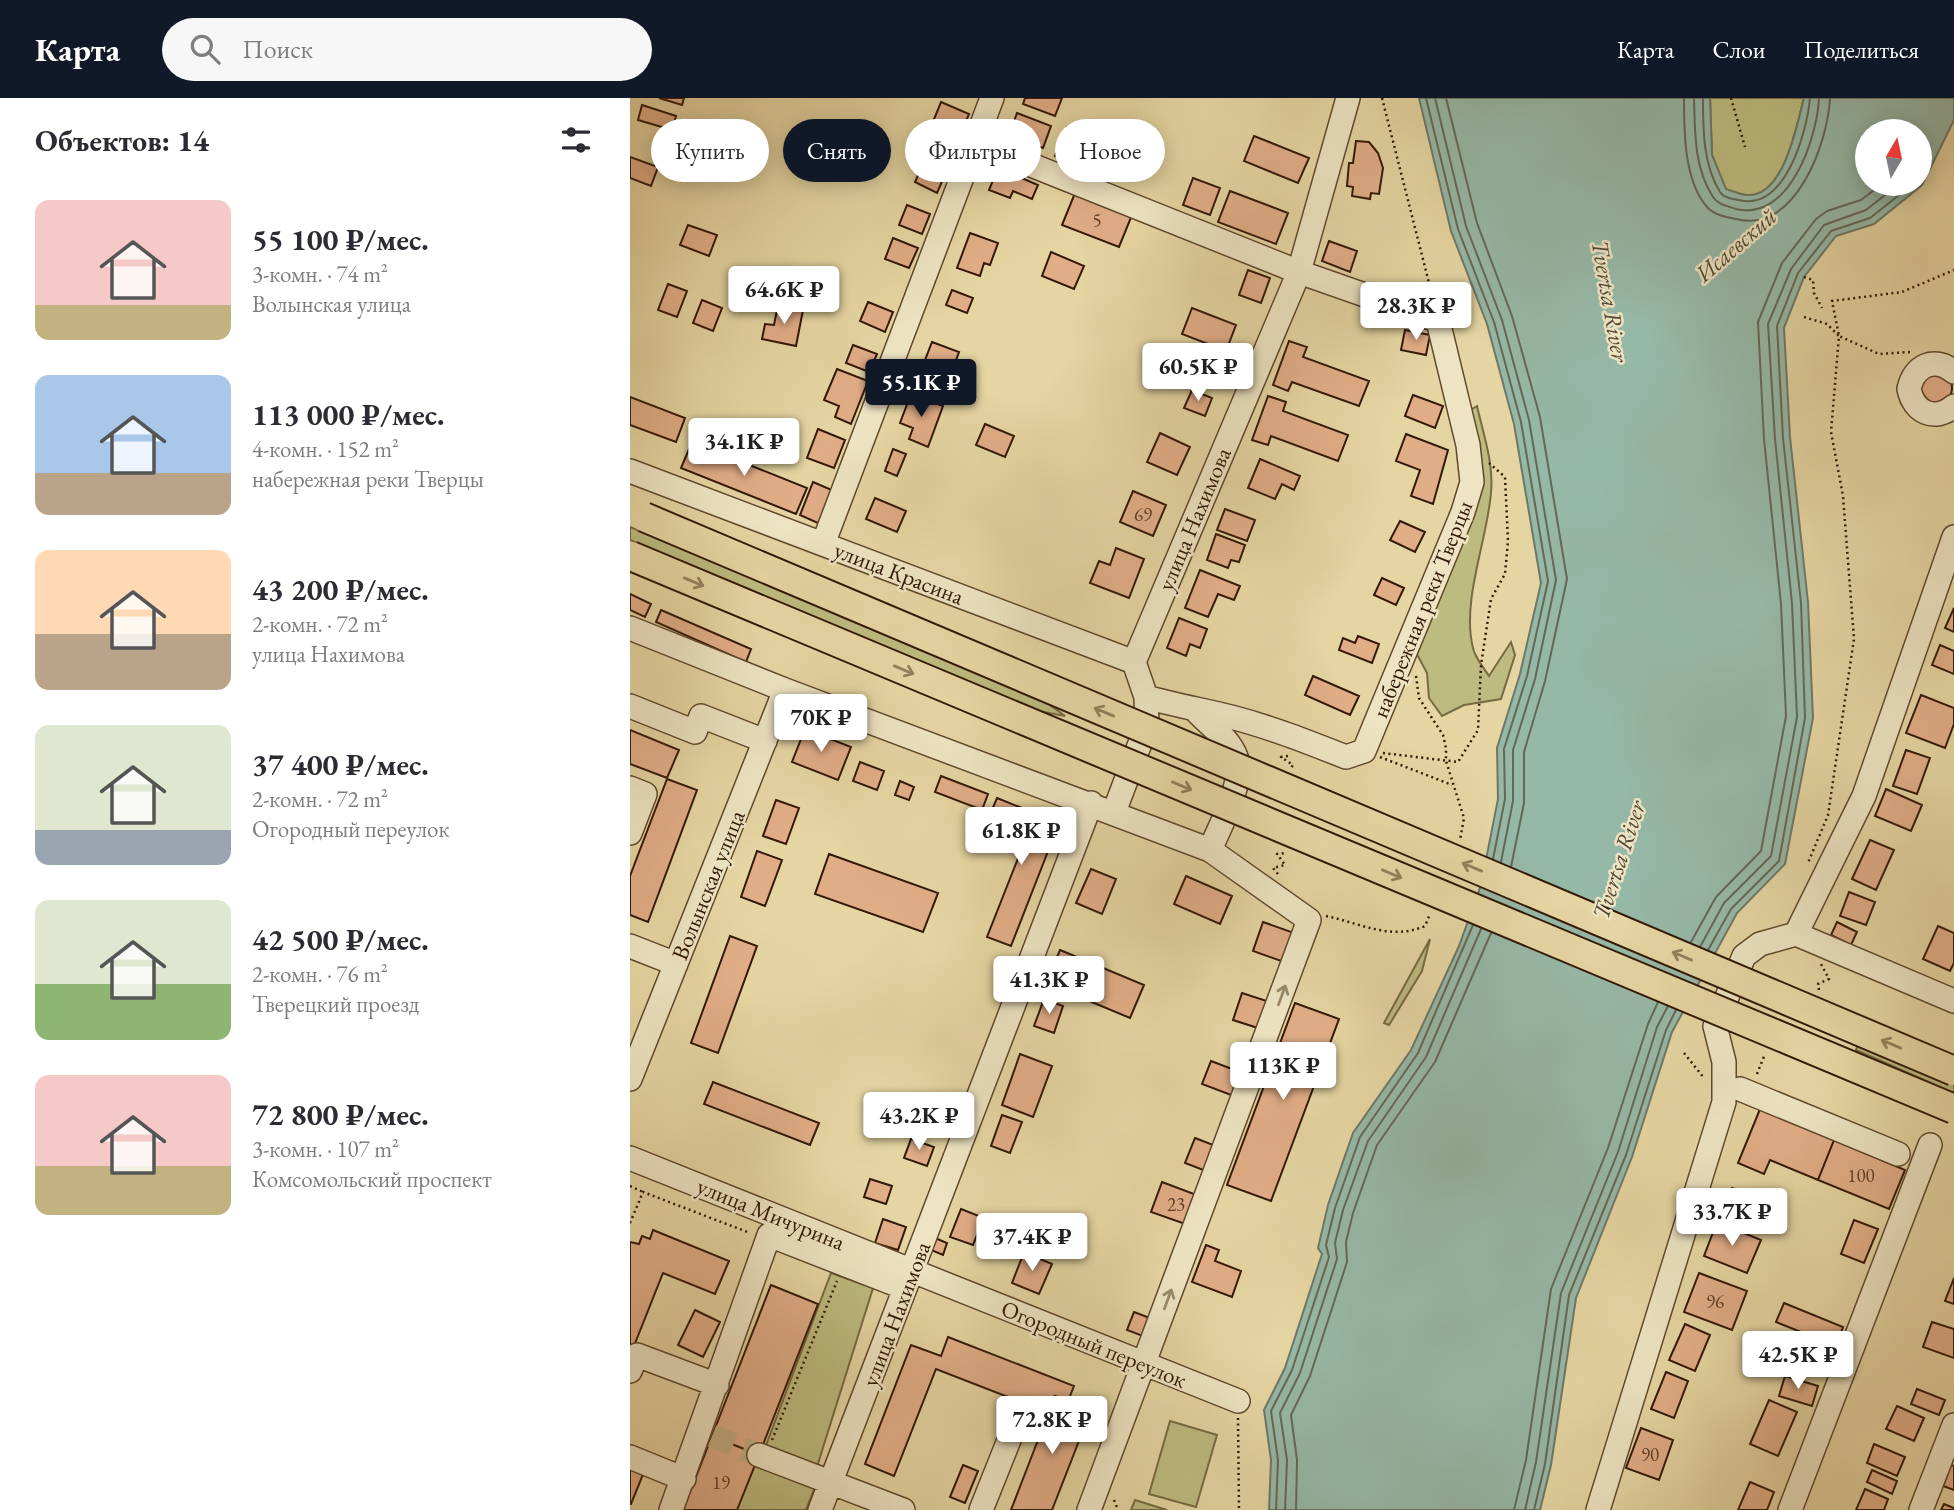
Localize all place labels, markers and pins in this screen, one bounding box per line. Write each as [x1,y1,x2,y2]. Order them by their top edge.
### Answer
pin: 64.6K ₽ [719,266,849,326]
pin: 28.3K ₽ [1351,282,1481,342]
pin: 60.5K ₽ [1133,344,1263,403]
pin: 55.1K ₽ [856,360,986,419]
pin: 34.1K ₽ [679,418,809,478]
pin: 70K ₽ [772,694,870,754]
pin: 61.8K ₽ [956,808,1086,867]
pin: 41.3K ₽ [984,956,1114,1016]
pin: 113K ₽ [1226,1042,1340,1102]
pin: 43.2K ₽ [854,1093,984,1152]
pin: 33.7K ₽ [1667,1188,1797,1248]
pin: 37.4K ₽ [967,1214,1097,1273]
pin: 42.5K ₽ [1733,1332,1863,1391]
pin: 72.8K ₽ [987,1396,1117,1456]

